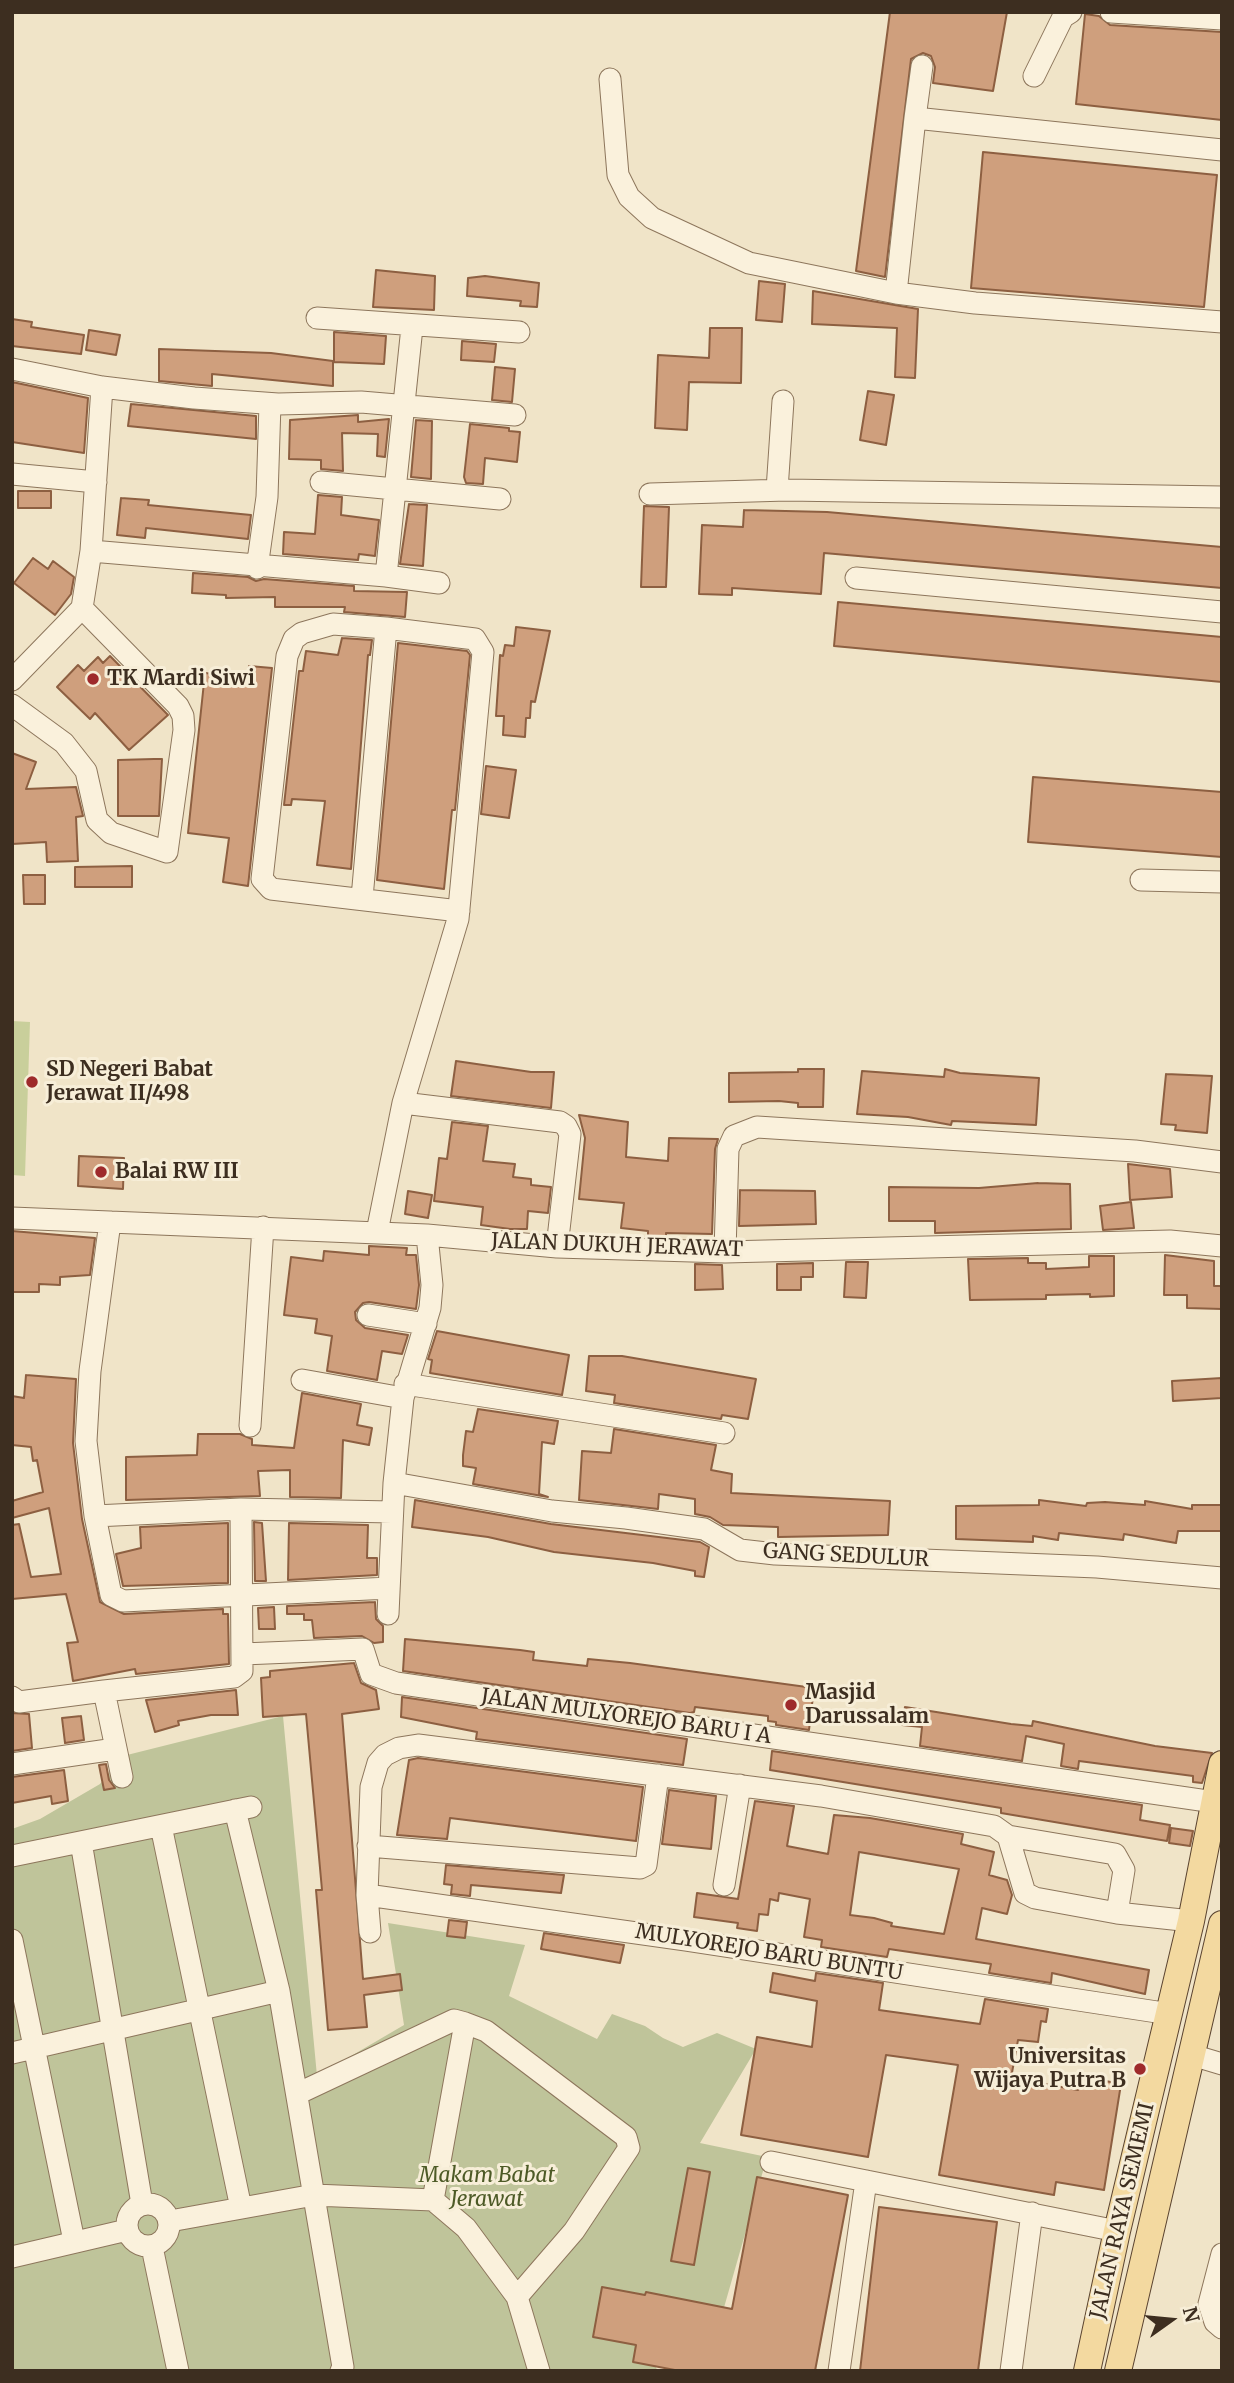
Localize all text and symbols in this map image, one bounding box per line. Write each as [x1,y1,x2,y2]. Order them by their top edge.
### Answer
place label: TK Mardi Siwi [107,666,255,692]
marker: TK Mardi Siwi [85,671,101,687]
place label: SD Negeri Babat Jerawat II/498 [46,1057,213,1107]
marker: SD Negeri Babat Jerawat II/498 [24,1074,40,1090]
place label: Balai RW III [115,1159,239,1185]
marker: Balai RW III [93,1164,109,1180]
street label: JALAN DUKUH JERAWAT [491,1229,743,1263]
street label: GANG SEDULUR [762,1539,930,1573]
place label: Masjid Darussalam [805,1680,929,1730]
street label: JALAN MULYOREJO BARU I A [479,1684,773,1750]
marker: Masjid Darussalam [783,1697,799,1713]
street label: MULYOREJO BARU BUNTU [633,1919,905,1987]
place label: Universitas Wijaya Putra B [974,2044,1126,2094]
marker: Universitas Wijaya Putra B [1132,2061,1148,2077]
street label: JALAN RAYA SEMEMI [1086,2100,1160,2322]
park label: Makam Babat Jerawat [419,2163,555,2213]
north arrow [1136,2285,1206,2355]
text: N [1178,2304,1205,2325]

